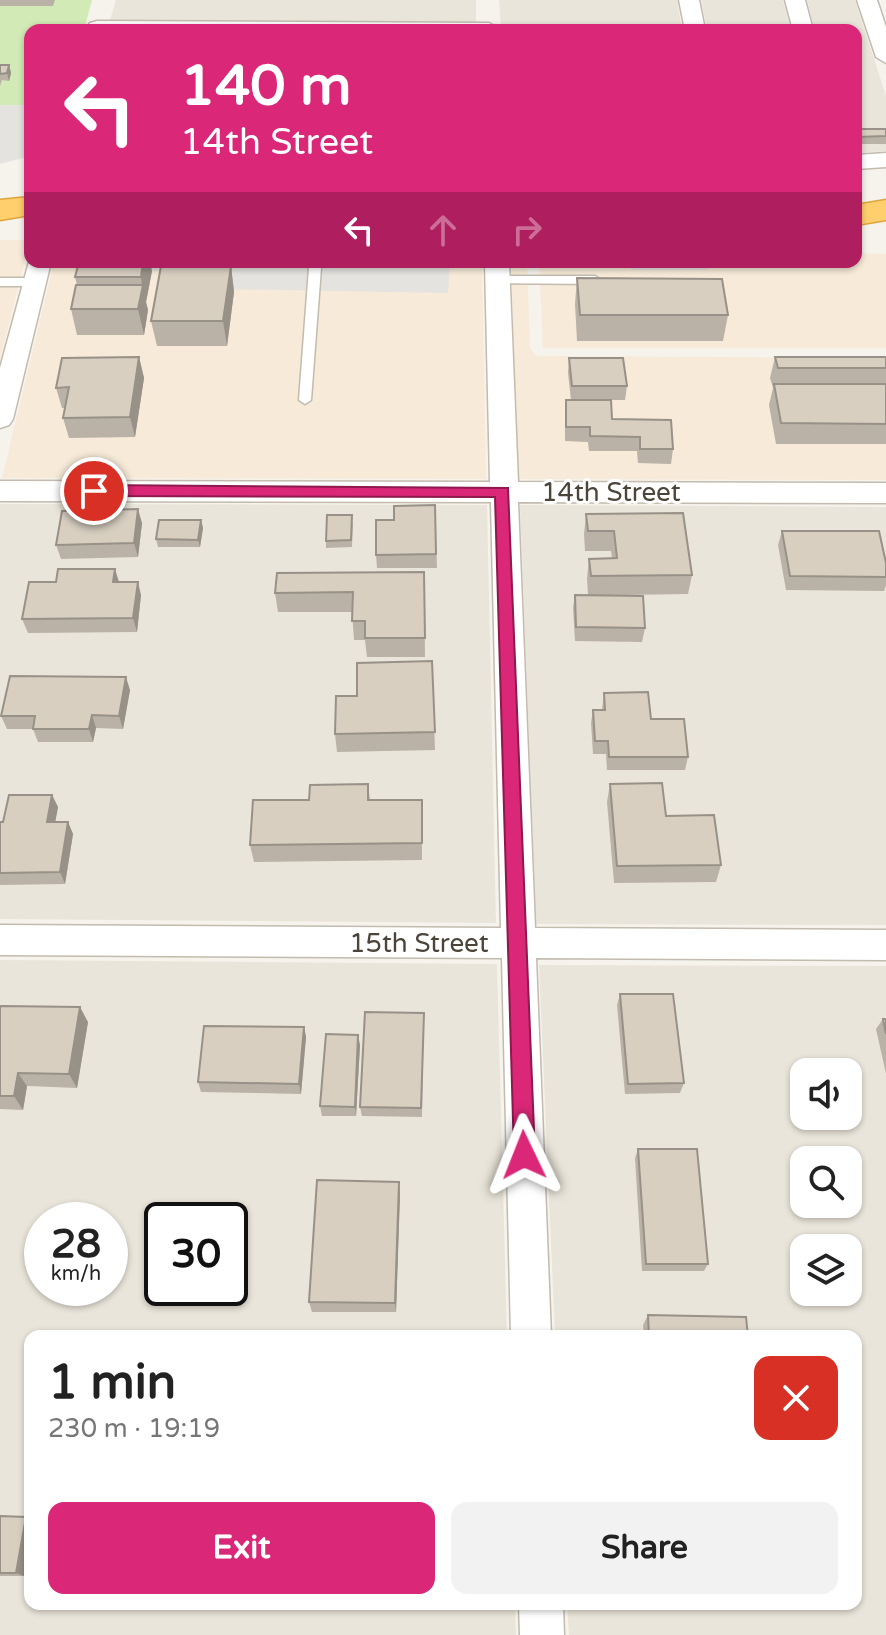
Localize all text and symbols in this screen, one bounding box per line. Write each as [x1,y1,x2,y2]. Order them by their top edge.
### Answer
text: 140 m [180,53,351,120]
icon: left [48,56,152,160]
text: 14th Street [180,121,373,164]
icon: left [337,208,381,252]
icon: ahead [421,208,465,252]
icon: right [505,208,549,252]
pin [60,457,128,525]
icon: arrive [72,469,116,513]
street label: 14th Street [541,477,681,508]
street label: 15th Street [349,928,489,959]
map controls [790,1058,862,1306]
button: sound [790,1058,862,1130]
position arrow [482,1113,566,1197]
button: search [790,1146,862,1218]
speed limit sign: 30 [144,1202,248,1306]
text: 28 [51,1220,101,1268]
button: layers [790,1234,862,1306]
text: km/h [51,1262,101,1286]
text: 1 min [48,1354,176,1412]
button: close [754,1356,838,1440]
text: 230 m · 19:19 [48,1413,220,1444]
button: Exit [48,1502,435,1594]
button: Share [451,1502,838,1594]

